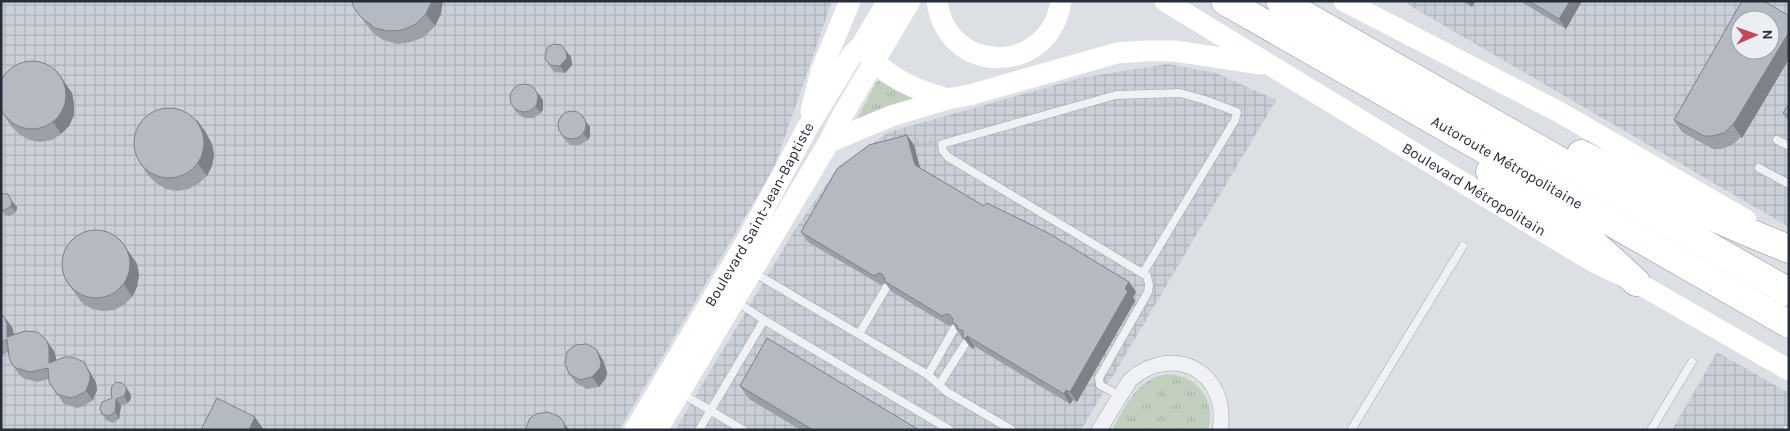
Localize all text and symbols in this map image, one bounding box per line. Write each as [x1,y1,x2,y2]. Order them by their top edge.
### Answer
north arrow [1730,10,1780,60]
text: N [1759,29,1776,40]
street label: Autoroute Métropolitaine [1428,112,1586,213]
street label: Boulevard Saint-Jean-Baptiste [701,119,818,310]
street label: Boulevard Métropolitain [1399,139,1549,240]

